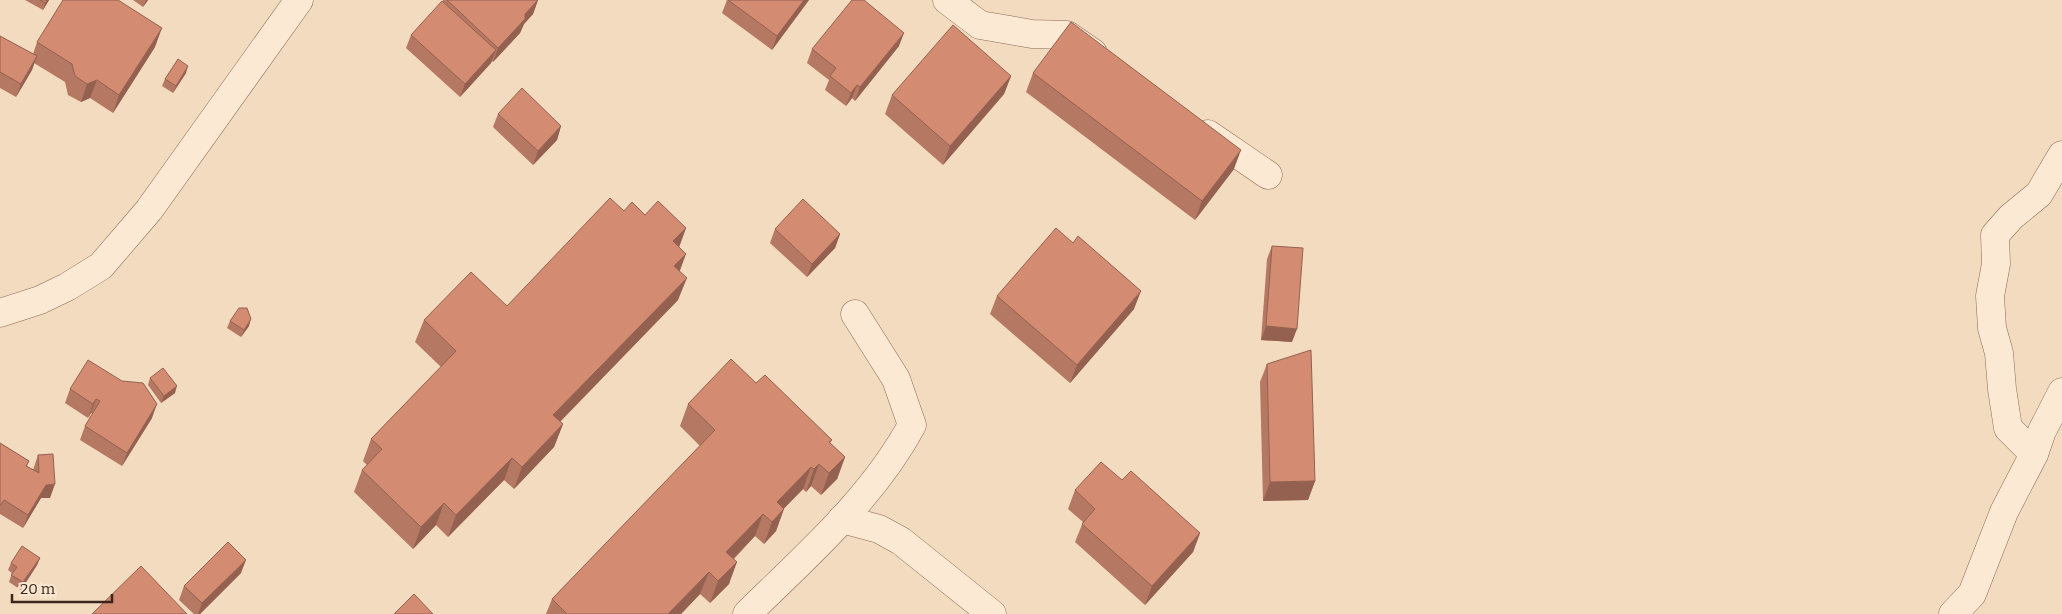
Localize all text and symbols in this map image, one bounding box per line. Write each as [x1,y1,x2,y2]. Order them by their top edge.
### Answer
scale bar [12,572,112,604]
text: 20 m [20,580,56,598]

